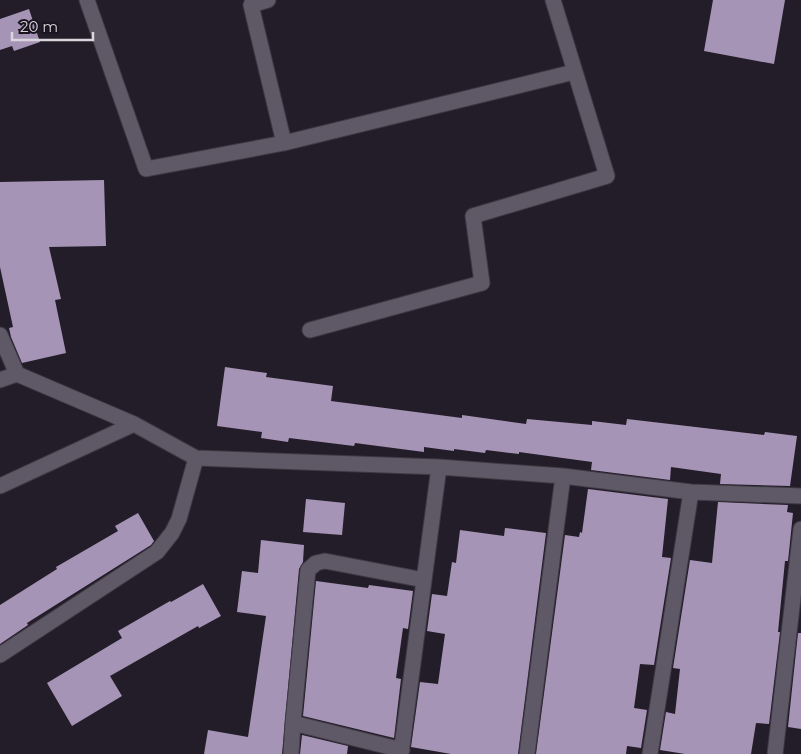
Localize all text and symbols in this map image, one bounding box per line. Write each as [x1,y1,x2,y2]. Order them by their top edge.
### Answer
scale bar [12,10,94,42]
text: 20 m [20,17,58,36]

